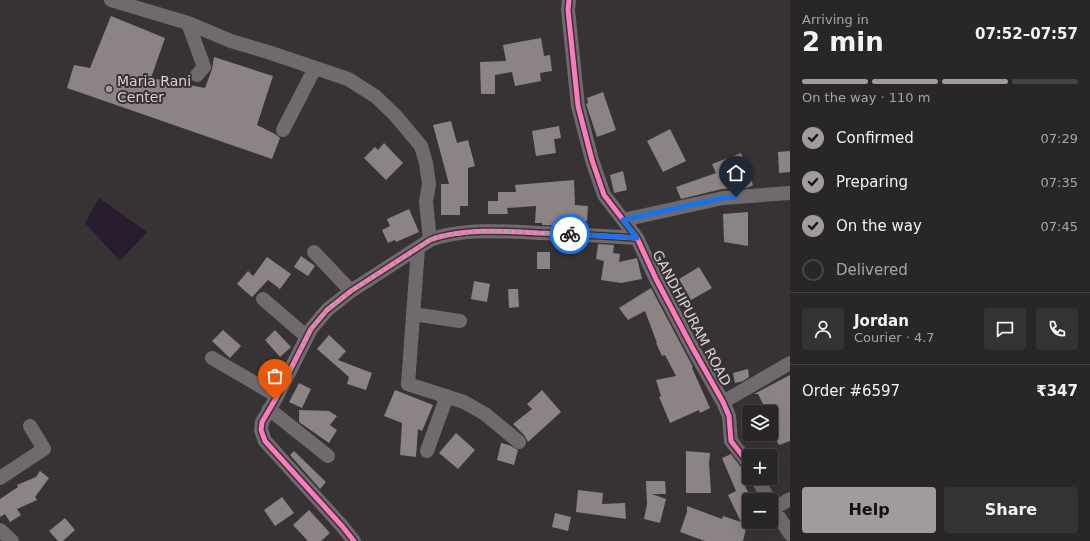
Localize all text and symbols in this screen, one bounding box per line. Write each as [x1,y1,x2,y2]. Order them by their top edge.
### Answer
text: Arriving in [802,12,869,27]
text: 07:52–07:57 [975,25,1078,43]
text: 2 min [802,27,884,57]
place label: Maria Rani Center [117,73,191,105]
marker: Maria Rani Center [104,84,114,94]
text: On the way · 110 m [802,90,930,105]
icon: check [802,127,824,149]
text: Confirmed [836,129,914,147]
text: 07:29 [1041,131,1078,146]
pin [719,156,753,197]
icon: home [725,162,747,184]
icon: check [802,171,824,193]
text: Preparing [836,173,908,191]
text: 07:35 [1041,175,1078,190]
courier [550,214,590,254]
icon: check [802,215,824,237]
text: On the way [836,217,922,235]
text: 07:45 [1041,219,1078,234]
icon: bike [559,223,581,245]
street label: GANDHIPURAM ROAD [649,248,735,388]
text: Delivered [836,261,908,279]
button: person [802,308,844,350]
button: chat [984,308,1026,350]
button: phone [1036,308,1078,350]
text: Jordan [854,312,909,330]
text: Courier · 4.7 [854,330,935,345]
pin [258,359,292,400]
icon: bag [264,365,286,387]
text: Order #6597 [802,382,900,400]
text: ₹347 [1036,382,1078,400]
map controls [742,405,778,529]
button: layers [742,405,778,441]
button: + [742,449,778,485]
button: Help [802,487,936,533]
button: Share [944,487,1078,533]
button: − [742,493,778,529]

